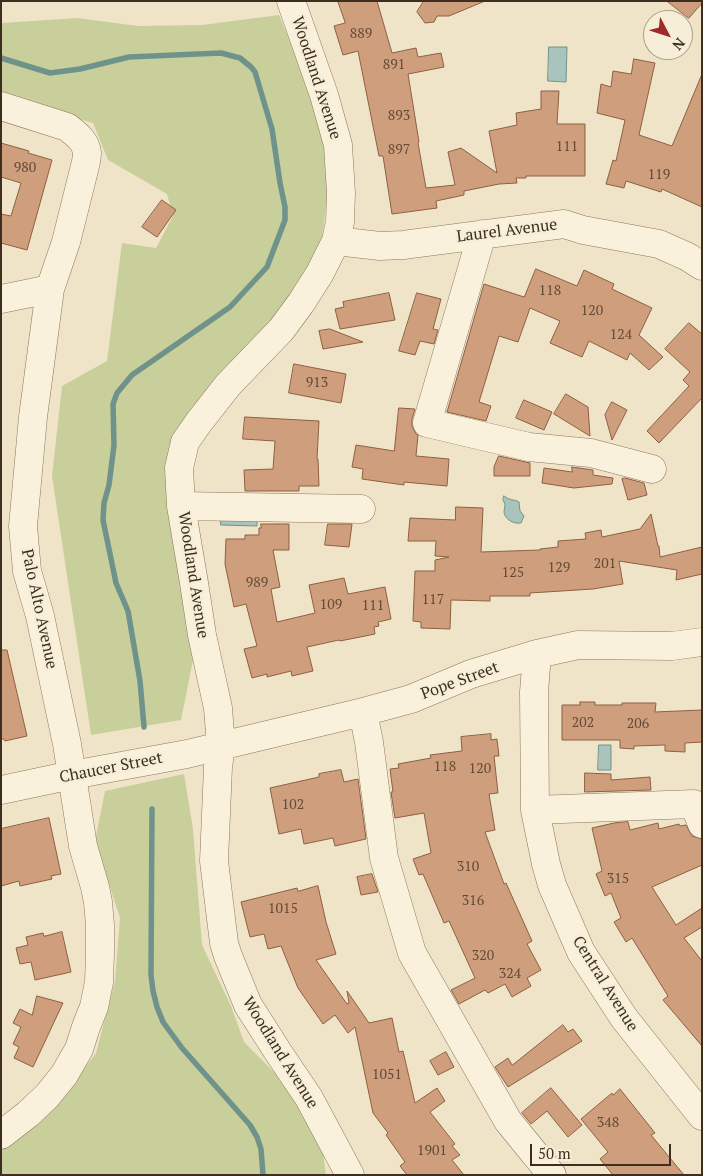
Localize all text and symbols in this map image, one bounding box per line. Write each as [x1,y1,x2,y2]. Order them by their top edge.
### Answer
north arrow [643,10,693,60]
street label: Woodland Avenue [287,14,345,142]
house number: 889 [350,26,372,42]
text: N [668,34,690,54]
house number: 891 [383,57,405,73]
house number: 893 [388,108,410,124]
house number: 111 [556,139,578,155]
house number: 897 [388,142,410,158]
house number: 980 [14,160,36,176]
house number: 119 [648,167,670,183]
street label: Laurel Avenue [456,215,558,247]
house number: 118 [539,283,561,299]
house number: 120 [581,303,603,319]
house number: 124 [610,327,632,343]
house number: 913 [306,375,328,391]
street label: Woodland Avenue [174,510,212,640]
street label: Palo Alto Avenue [17,547,61,671]
house number: 201 [594,556,616,572]
house number: 129 [548,560,570,576]
house number: 125 [502,565,524,581]
house number: 989 [246,575,268,591]
house number: 117 [422,592,444,608]
house number: 109 [320,597,342,613]
house number: 111 [362,598,384,614]
street label: Pope Street [418,658,502,704]
house number: 202 [572,715,594,731]
house number: 206 [627,716,649,732]
street label: Chaucer Street [58,749,164,787]
house number: 118 [434,759,456,775]
house number: 120 [469,761,491,777]
house number: 102 [282,797,304,813]
house number: 310 [457,859,479,875]
house number: 315 [607,871,629,887]
house number: 316 [462,893,484,909]
house number: 1015 [268,901,298,917]
street label: Central Avenue [568,933,642,1035]
house number: 320 [472,948,494,964]
house number: 324 [499,966,521,982]
street label: Woodland Avenue [238,994,322,1112]
house number: 1051 [372,1067,402,1083]
house number: 348 [597,1115,619,1131]
scale bar [533,1134,674,1166]
house number: 1901 [417,1143,447,1159]
text: 50 m [538,1143,571,1163]

